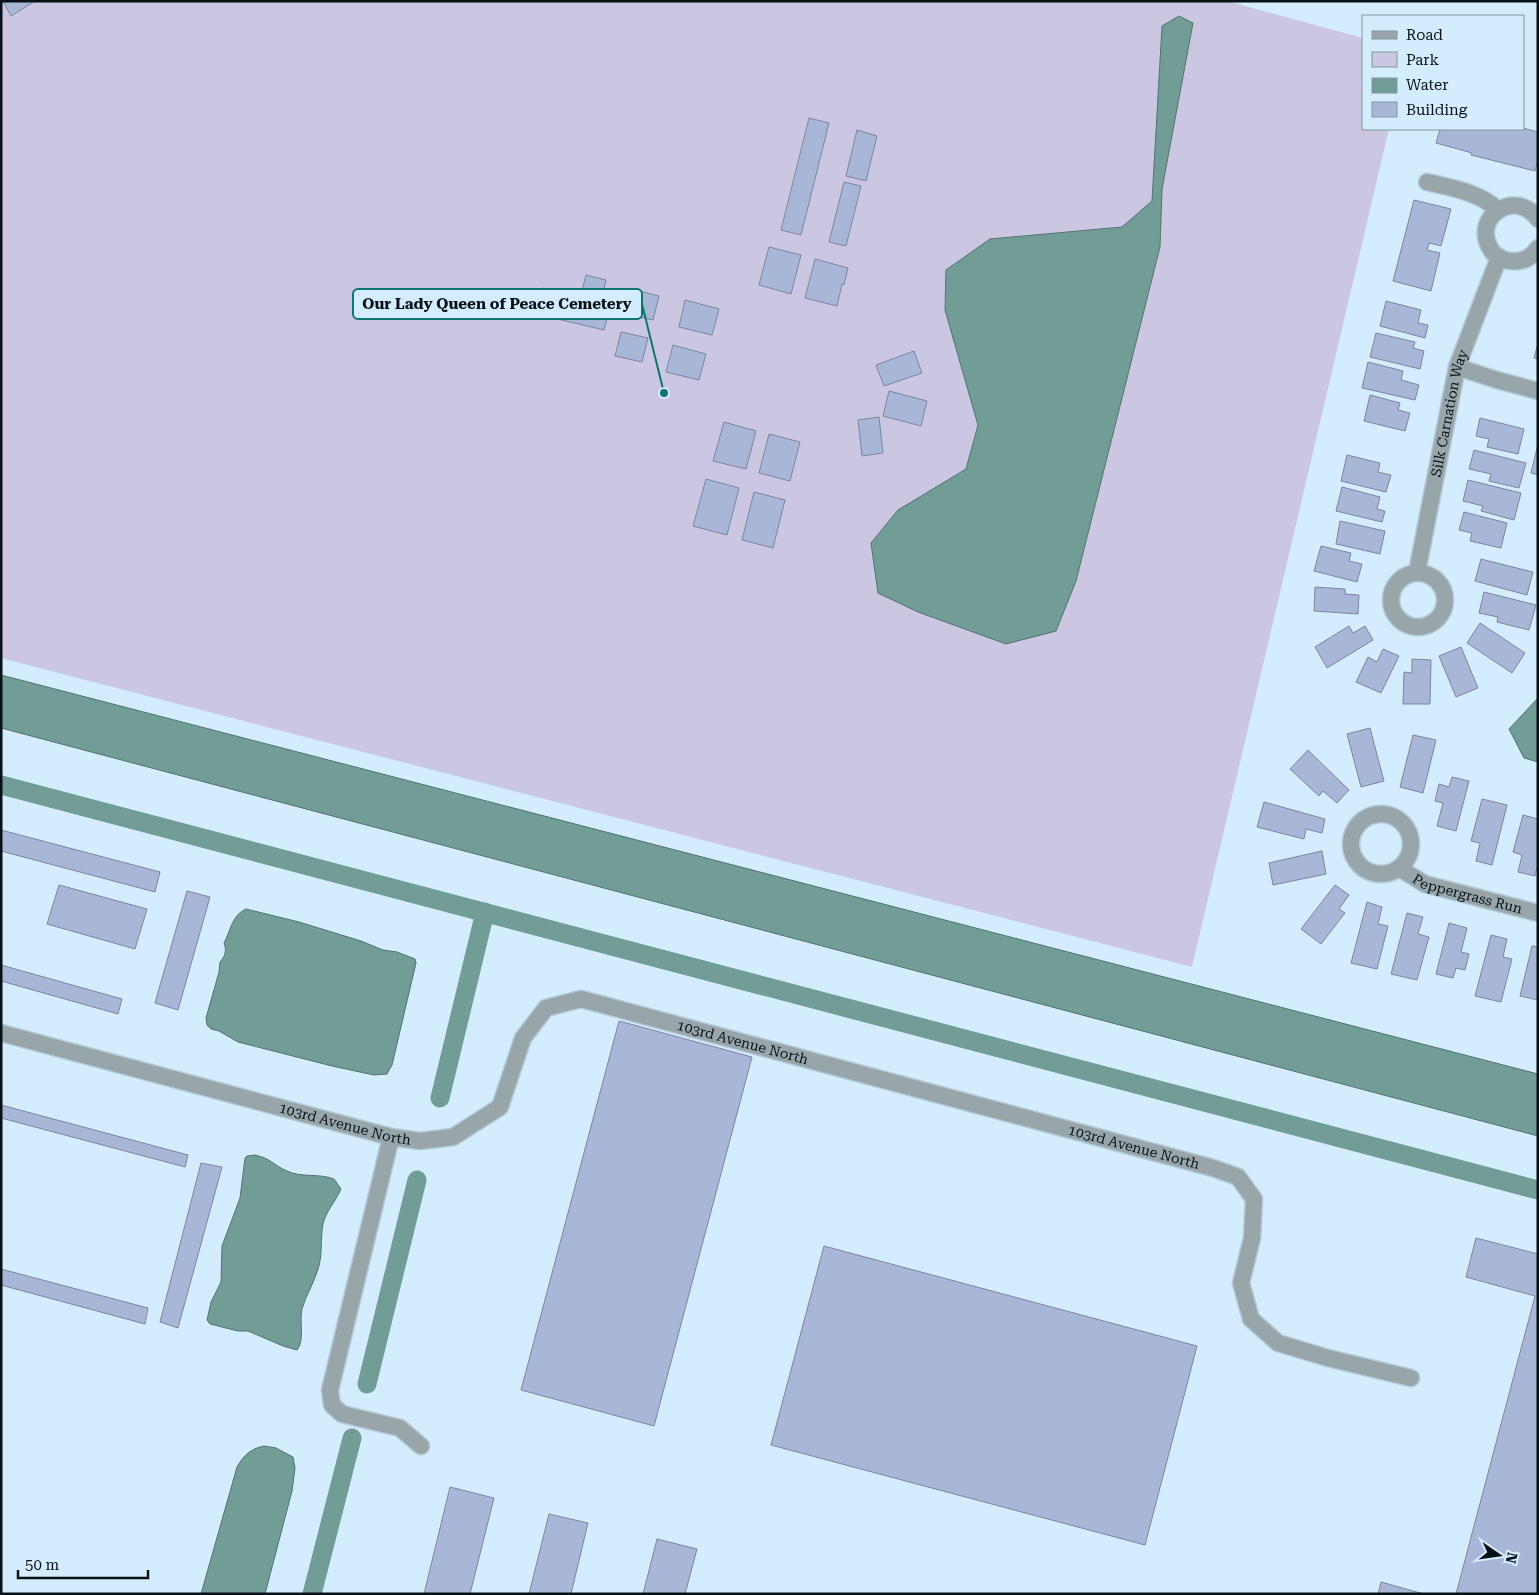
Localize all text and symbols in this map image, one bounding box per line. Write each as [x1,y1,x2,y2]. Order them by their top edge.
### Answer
legend [1362,15,1524,130]
text: Road [1406,26,1443,44]
text: Park [1406,51,1440,69]
text: Water [1406,76,1448,94]
text: Building [1406,101,1468,119]
callout: Our Lady Queen of Peace Cemetery [353,289,642,319]
text: Our Lady Queen of Peace Cemetery [362,295,632,313]
street label: Silk Carnation Way [1428,347,1471,478]
street label: Peppergrass Run [1410,870,1524,917]
street label: 103rd Avenue North [675,1017,810,1067]
street label: 103rd Avenue North [278,1100,412,1148]
street label: 103rd Avenue North [1067,1122,1201,1172]
north arrow [1474,1530,1524,1580]
scale bar [18,1548,148,1580]
text: N [1503,1551,1521,1565]
text: 50 m [25,1556,60,1574]

